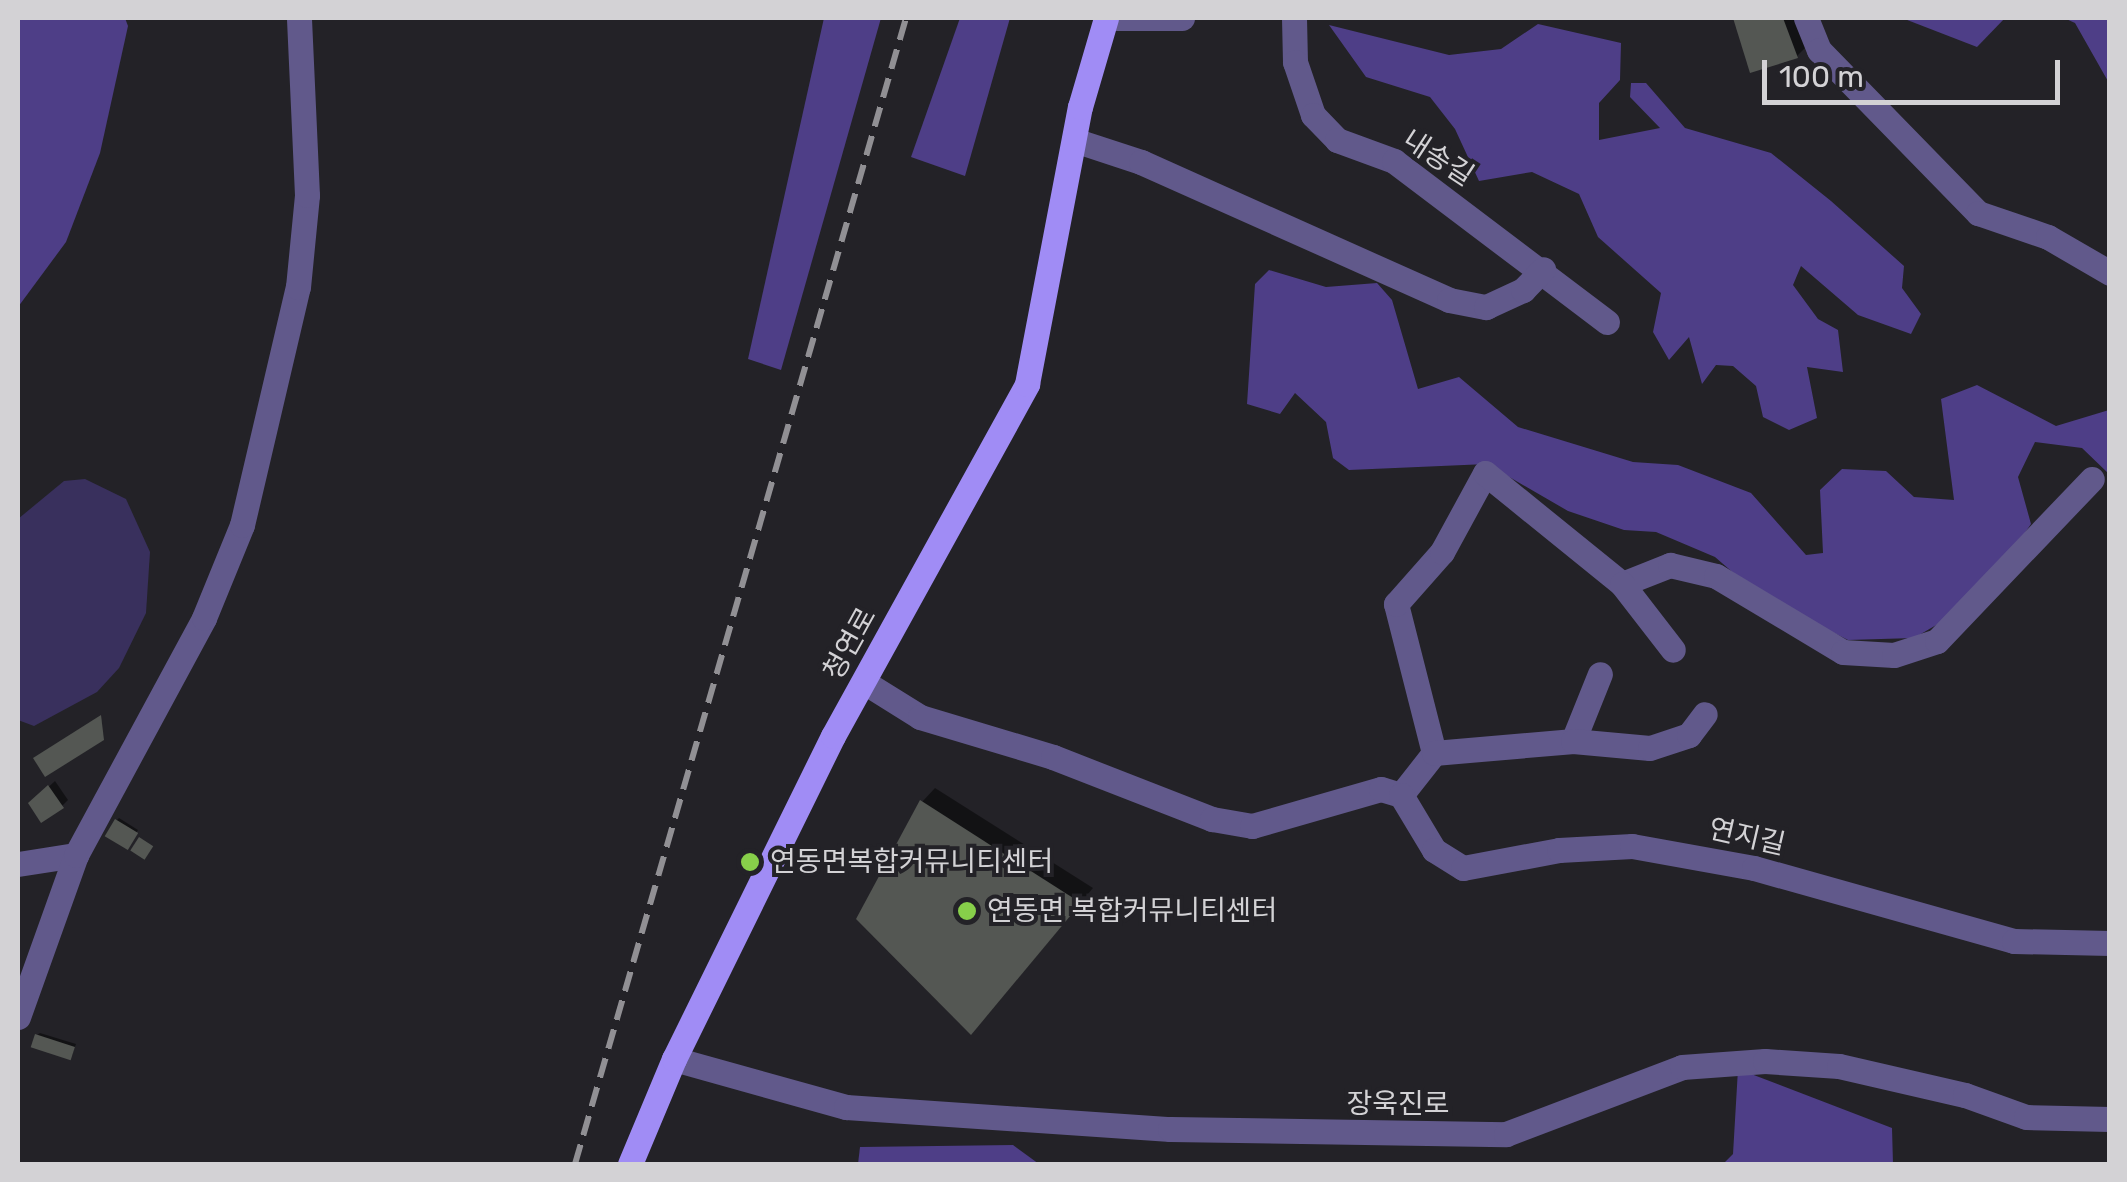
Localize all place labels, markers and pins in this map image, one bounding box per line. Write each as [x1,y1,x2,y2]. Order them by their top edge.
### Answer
place label: 연동면복합커뮤니티센터 [770,845,1053,879]
marker: 연동면복합커뮤니티센터 [739,851,761,873]
place label: 연동면 복합커뮤니티센터 [987,894,1277,928]
marker: 연동면 복합커뮤니티센터 [956,900,978,922]

